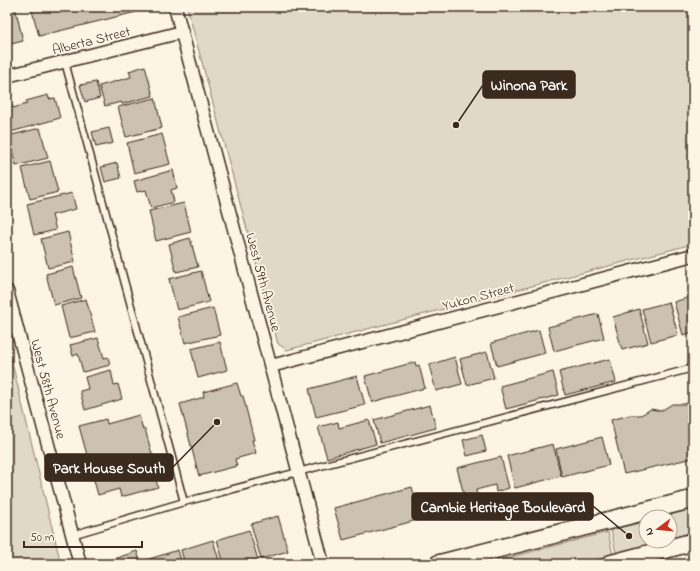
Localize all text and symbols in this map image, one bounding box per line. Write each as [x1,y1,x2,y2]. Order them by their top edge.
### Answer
street label: Alberta Street [50,22,133,61]
callout: Winona Park [483,71,575,98]
text: Winona Park [491,75,568,97]
street label: West 59th Avenue [239,231,286,335]
street label: Yukon Street [440,278,517,317]
street label: West 58th Avenue [24,337,71,442]
callout: Park House South [45,454,173,481]
text: Park House South [53,458,165,480]
callout: Cambie Heritage Boulevard [412,493,593,520]
text: Cambie Heritage Boulevard [421,497,586,521]
north arrow [638,509,678,549]
scale bar [24,523,142,549]
text: N [641,526,658,537]
text: 50 m [30,529,54,547]

